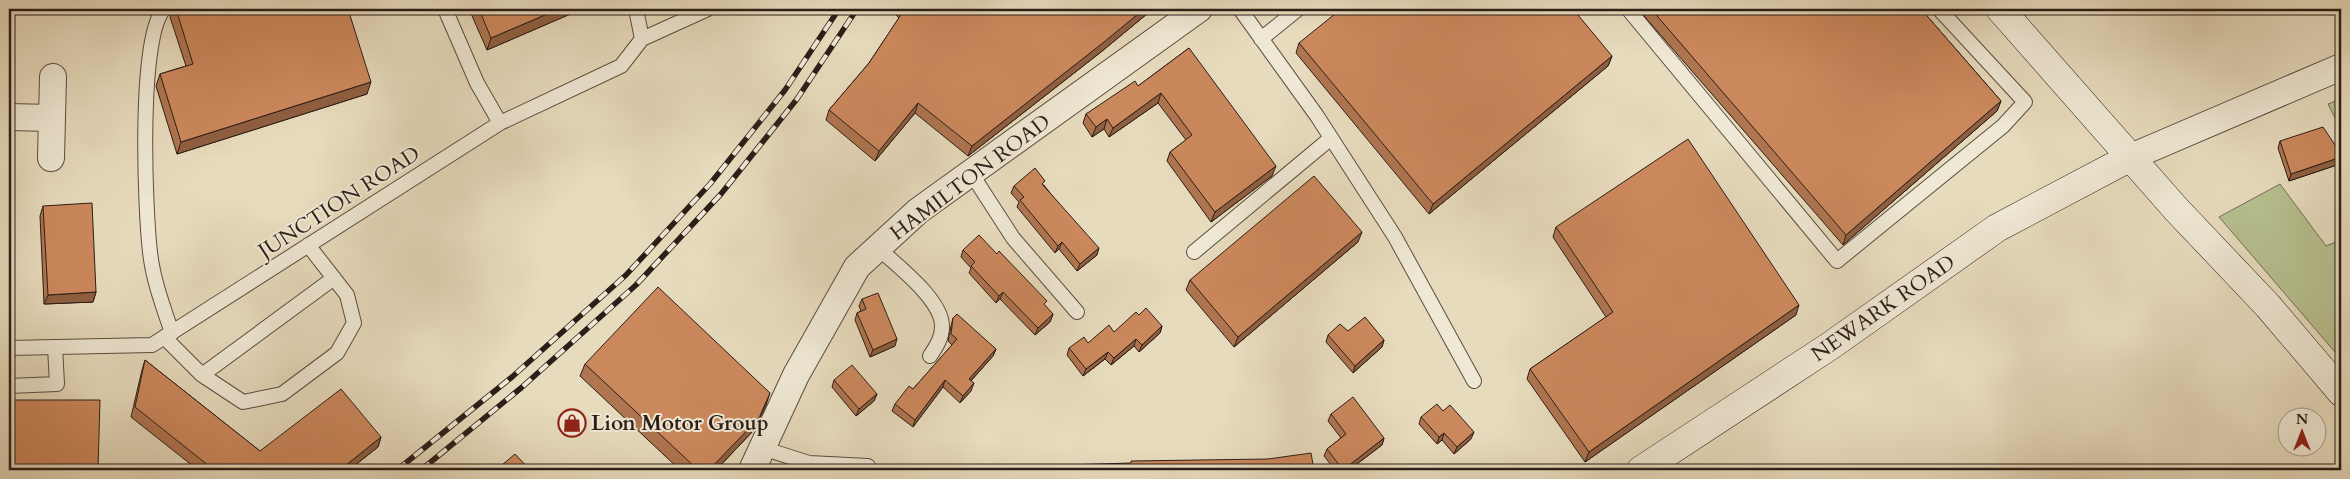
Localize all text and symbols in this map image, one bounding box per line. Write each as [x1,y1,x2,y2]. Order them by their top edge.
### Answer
street label: HAMILTON ROAD [884,107,1056,247]
street label: JUNCTION ROAD [250,139,426,267]
street label: NEWARK ROAD [1806,248,1961,369]
north arrow [2278,406,2328,456]
shop icon: Lion Motor Group [557,408,587,438]
place label: Lion Motor Group [591,409,769,438]
text: N [2296,410,2308,429]

